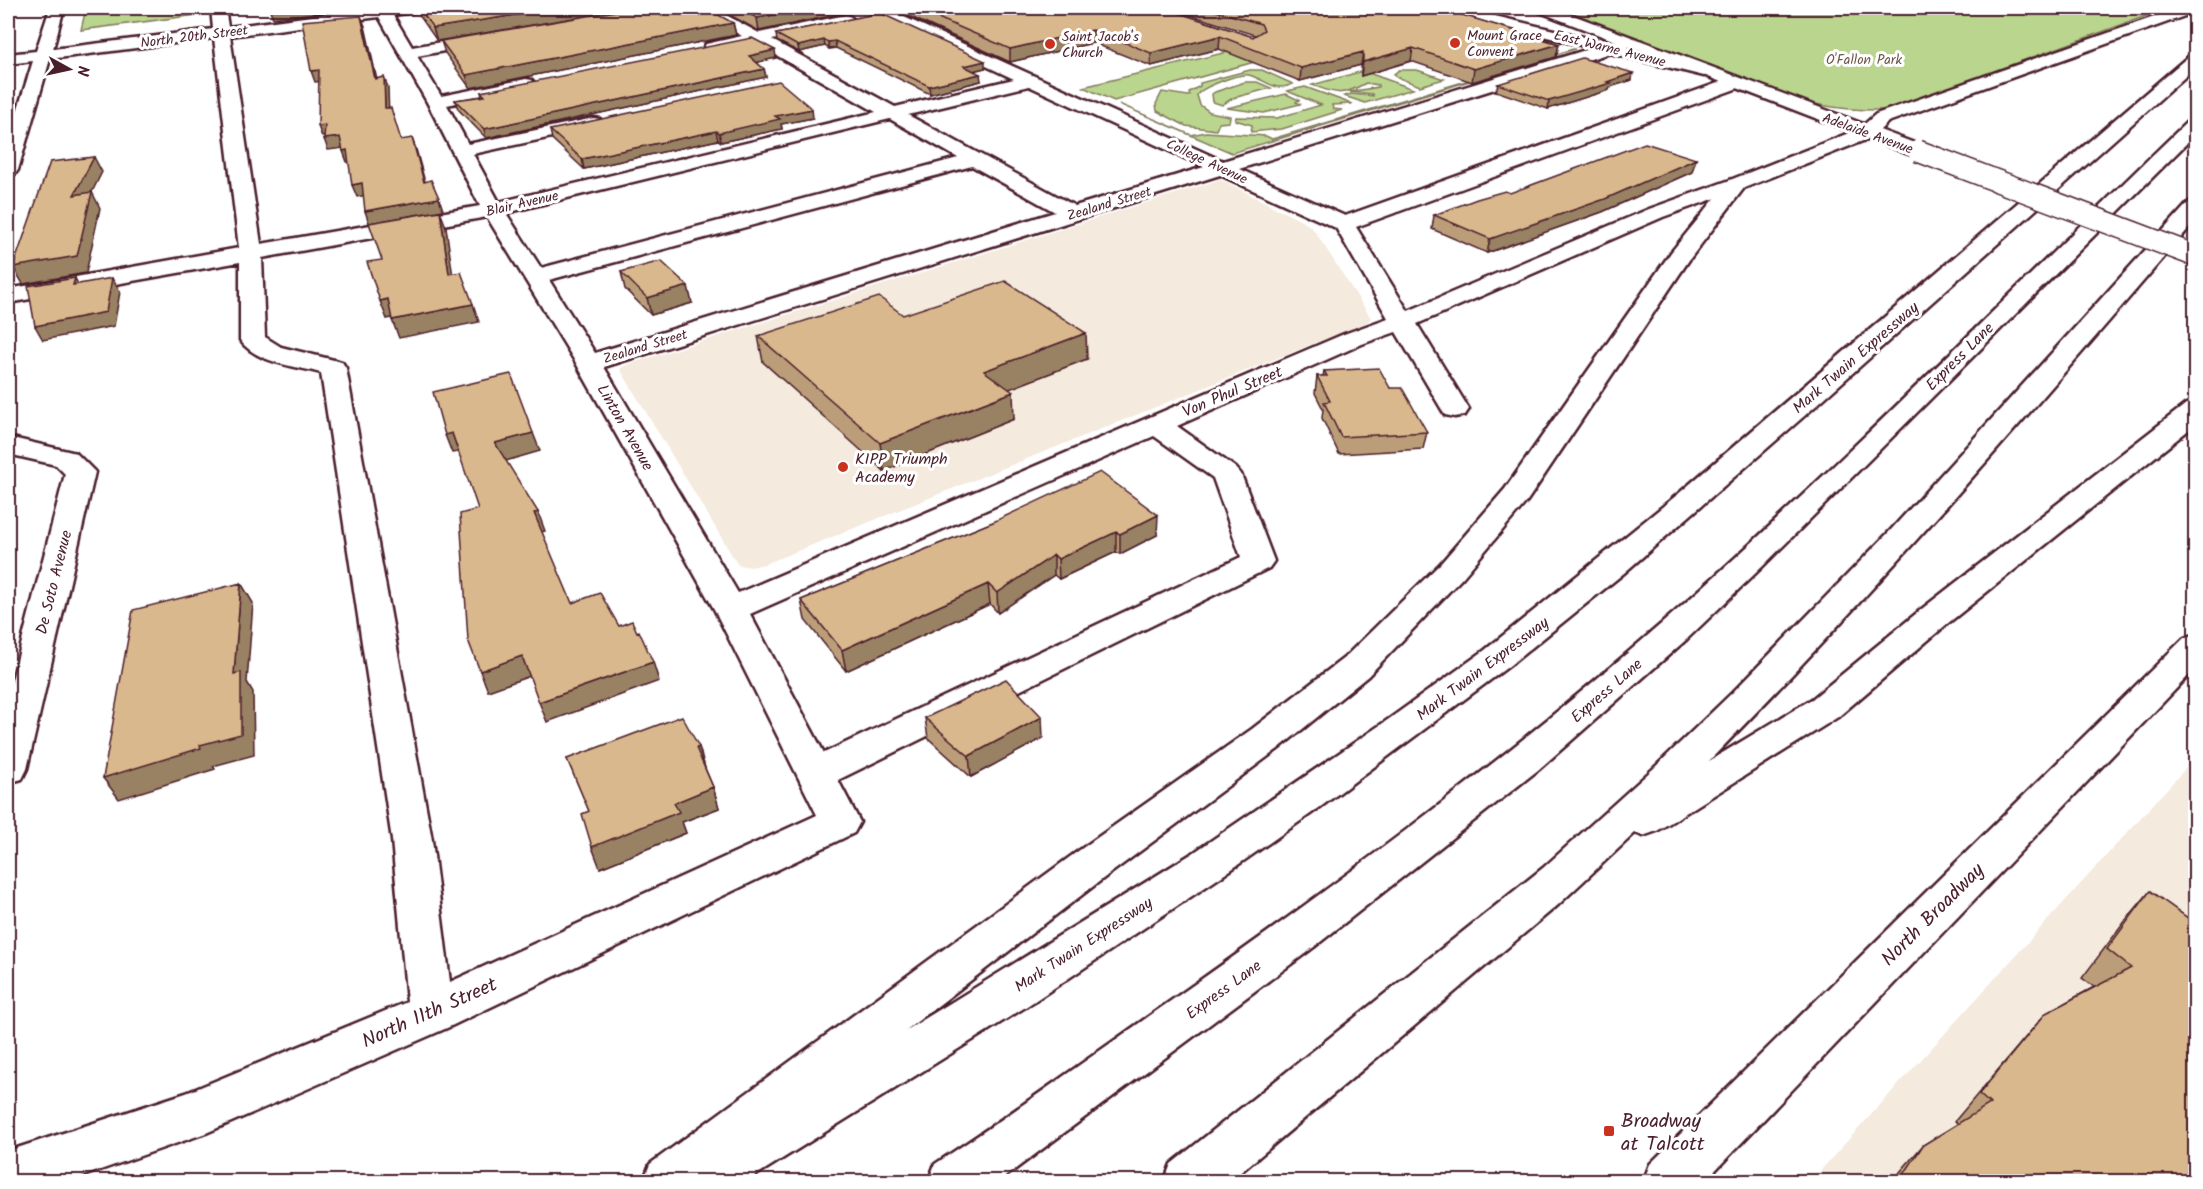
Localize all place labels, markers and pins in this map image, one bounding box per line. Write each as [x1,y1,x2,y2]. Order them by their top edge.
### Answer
place label: Mount Grace Convent [1467,25,1543,63]
place label: Saint Jacob's Church [1062,26,1139,64]
marker: Mount Grace Convent [1448,36,1462,50]
marker: Saint Jacob's Church [1043,37,1057,51]
place label: KIPP Triumph Academy [855,447,948,490]
marker: KIPP Triumph Academy [836,460,850,474]
place label: Broadway at Talcott [1621,1106,1705,1161]
marker: Broadway at Talcott [1602,1124,1616,1138]

